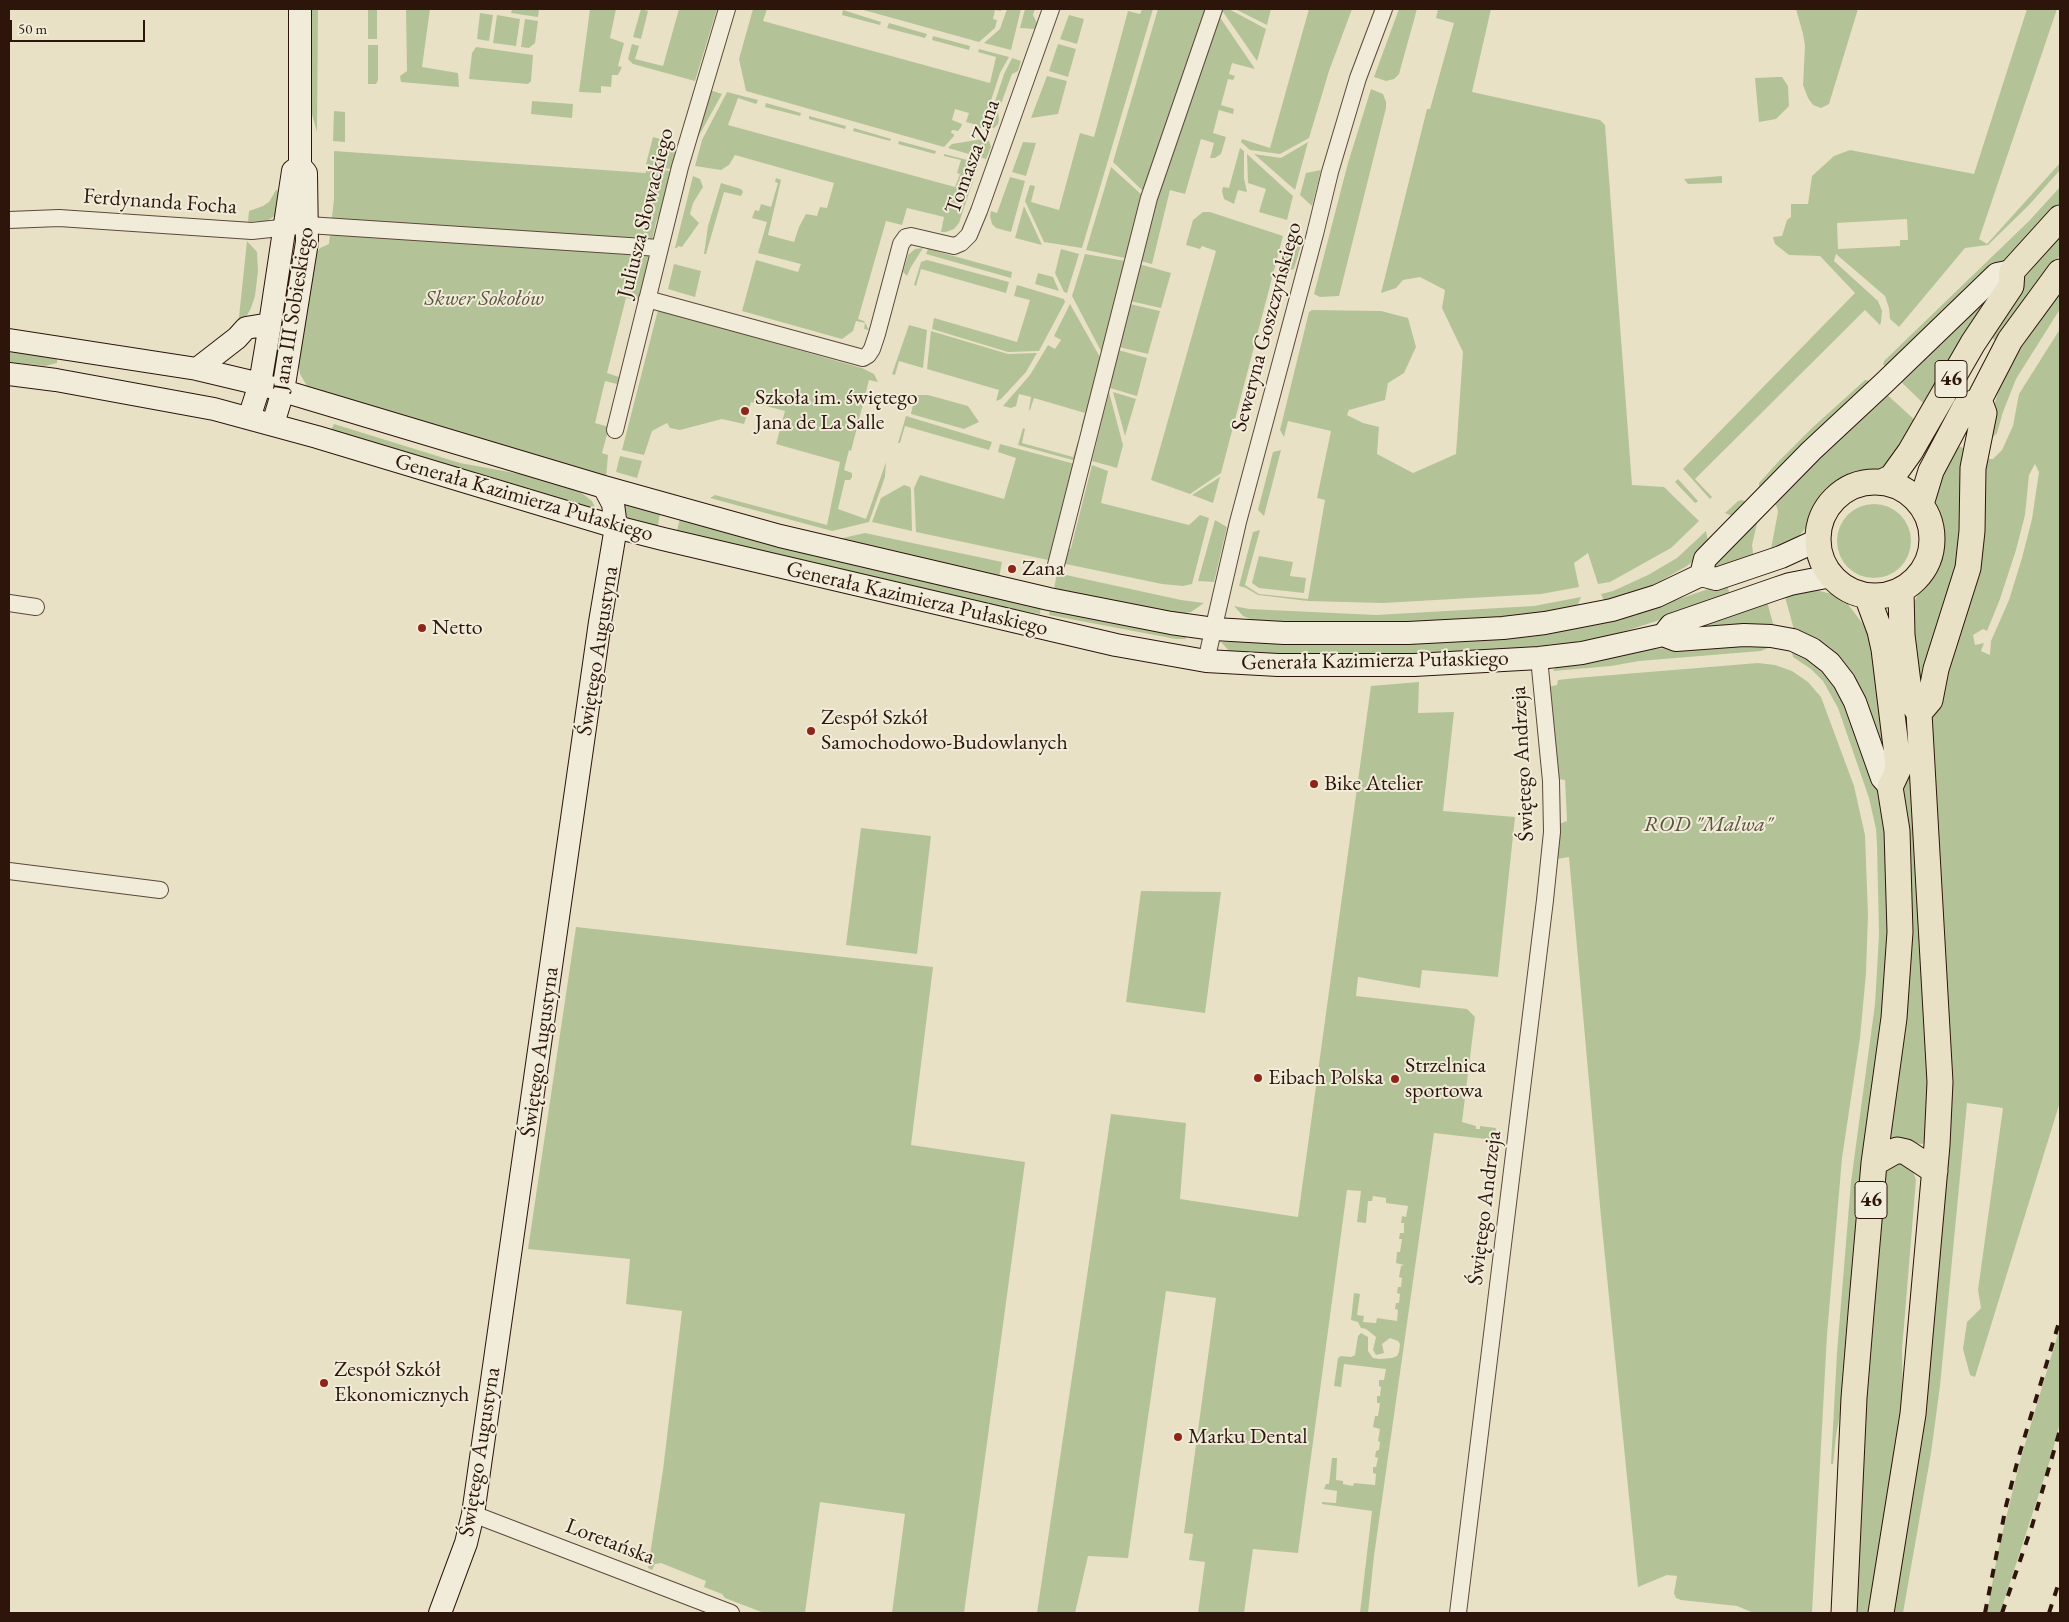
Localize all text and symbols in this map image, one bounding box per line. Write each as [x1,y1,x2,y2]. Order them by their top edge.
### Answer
scale bar [12,10,148,42]
text: 50 m [18,19,47,38]
street label: Tomasza Zana [940,96,1006,218]
street label: Juliusza Słowackiego [612,125,680,301]
street label: Ferdynanda Focha [82,183,238,221]
street label: Seweryna Goszczyńskiego [1226,219,1308,435]
street label: Jana III Sobieskiego [268,225,320,393]
park label: Skwer Sokołów [424,286,544,312]
road number: 46 [1935,360,1967,398]
place label: Szkoła im. świętego Jana de La Salle [755,385,918,436]
marker: Szkoła im. świętego Jana de La Salle [739,405,751,417]
street label: Generała Kazimierza Pułaskiego [392,448,656,548]
street label: Generała Kazimierza Pułaskiego [784,556,1050,642]
place label: Zana [1022,556,1064,582]
marker: Zana [1006,563,1018,575]
street label: Świętego Augustyna [572,564,624,738]
place label: Netto [432,615,483,641]
marker: Netto [416,622,428,634]
street label: Generała Kazimierza Pułaskiego [1241,645,1509,677]
street label: Świętego Andrzeja [1506,686,1540,842]
place label: Zespół Szkół Samochodowo-Budowlanych [821,705,1068,756]
marker: Zespół Szkół Samochodowo-Budowlanych [805,725,817,737]
place label: Bike Atelier [1324,771,1423,797]
marker: Bike Atelier [1308,778,1320,790]
park label: ROD "Malwa" [1644,812,1772,838]
street label: Świętego Augustyna [515,965,565,1139]
place label: Strzelnica sportowa [1405,1053,1486,1104]
place label: Eibach Polska [1268,1065,1383,1091]
marker: Eibach Polska [1252,1072,1264,1084]
marker: Strzelnica sportowa [1389,1073,1401,1085]
street label: Świętego Andrzeja [1462,1129,1508,1287]
road number: 46 [1855,1182,1887,1218]
place label: Zespół Szkół Ekonomicznych [334,1357,469,1408]
street label: Świętego Augustyna [454,1365,506,1539]
marker: Zespół Szkół Ekonomicznych [318,1377,330,1389]
place label: Marku Dental [1188,1424,1308,1450]
marker: Marku Dental [1172,1431,1184,1443]
street label: Loretańska [562,1513,658,1571]

